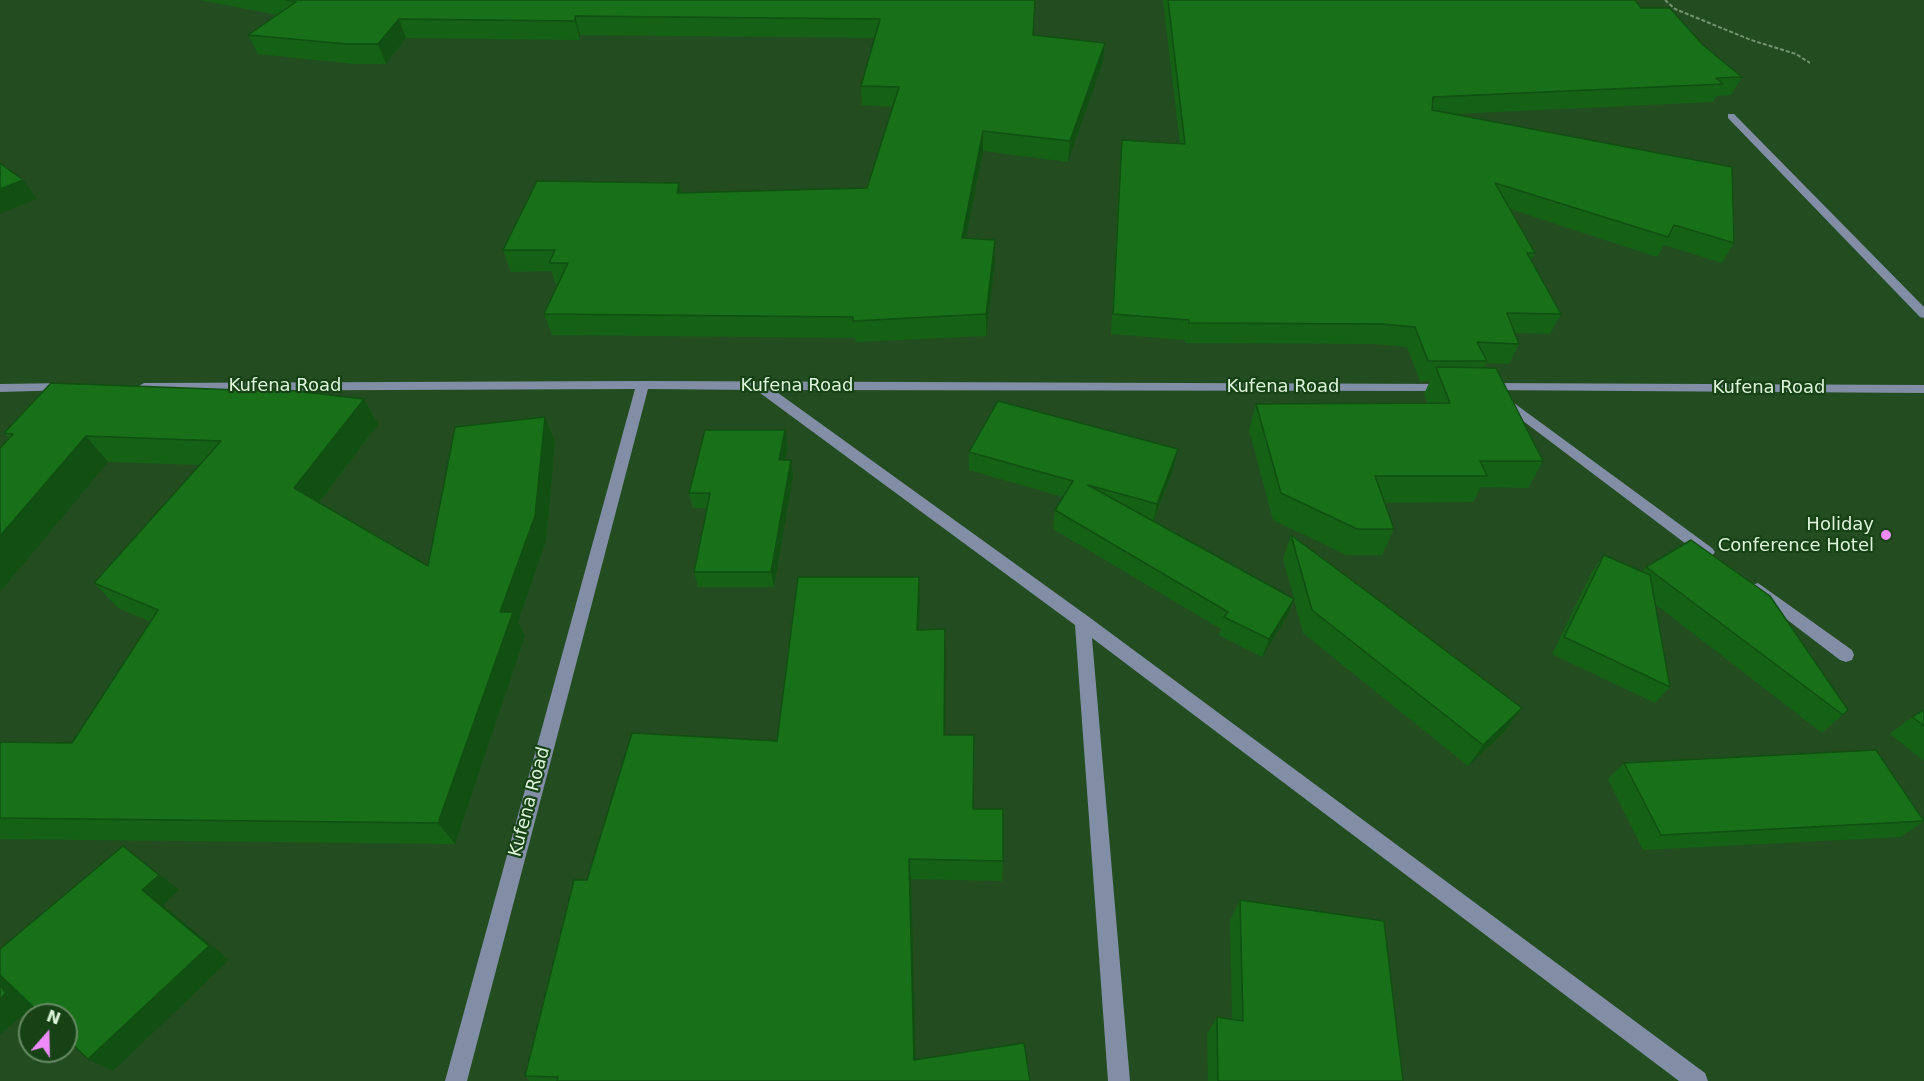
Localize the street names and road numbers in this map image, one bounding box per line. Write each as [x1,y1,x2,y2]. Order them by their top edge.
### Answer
street label: Kufena Road [228,375,342,397]
street label: Kufena Road [740,375,854,397]
street label: Kufena Road [1226,376,1340,398]
street label: Kufena Road [1712,377,1826,399]
street label: Kufena Road [505,745,555,859]

